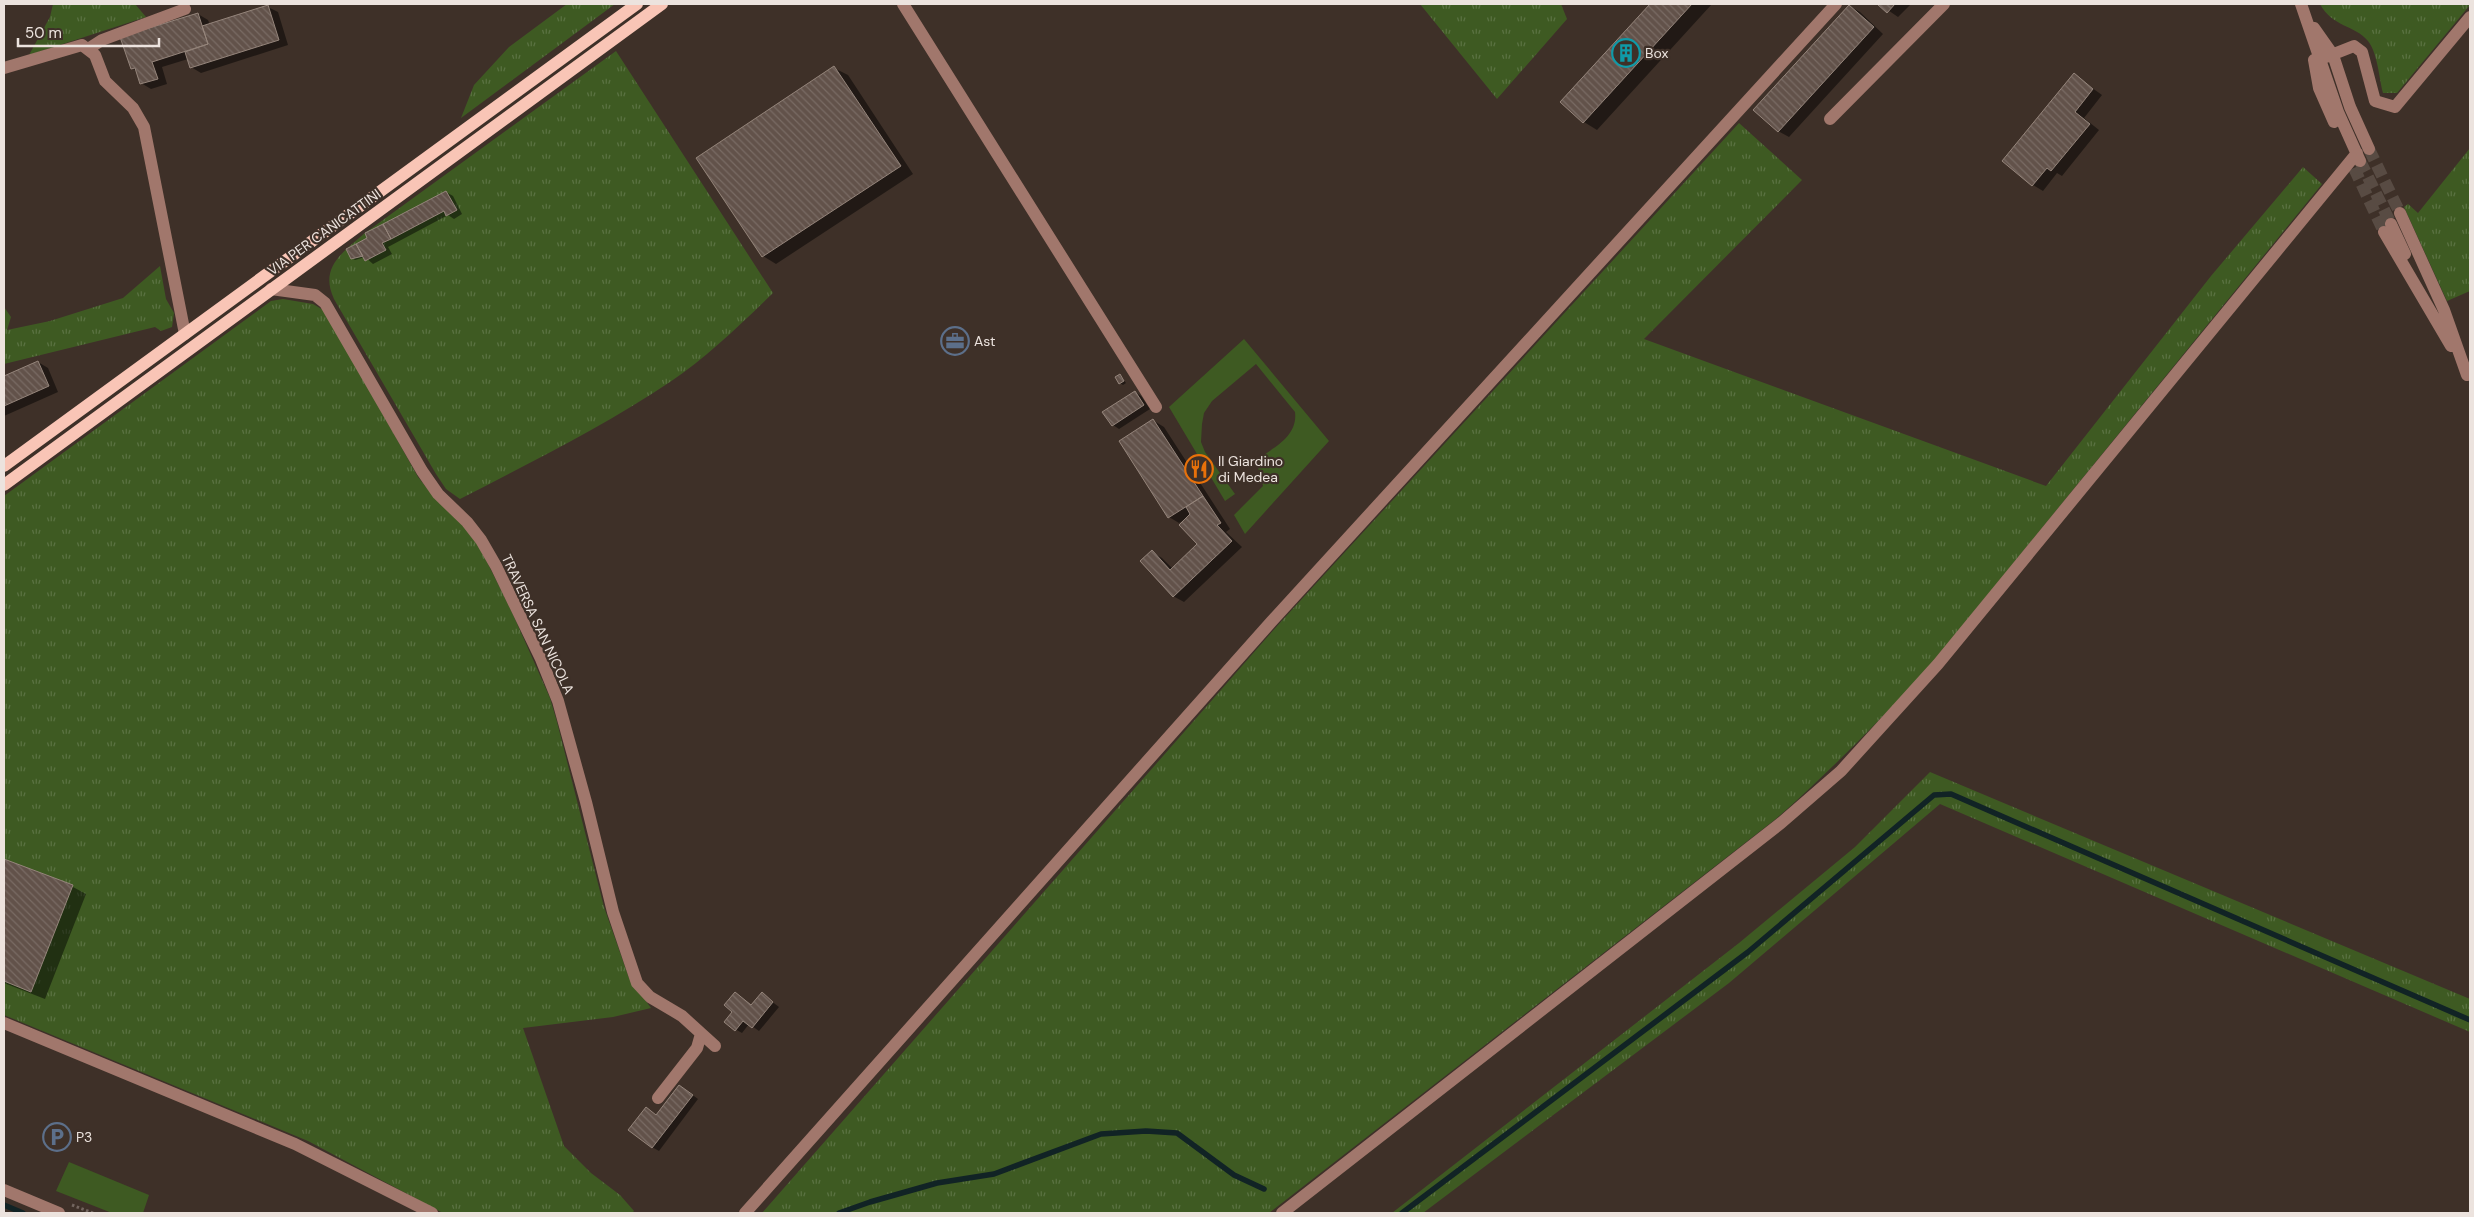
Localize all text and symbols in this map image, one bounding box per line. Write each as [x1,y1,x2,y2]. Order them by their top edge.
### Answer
scale bar [18,15,159,47]
text: 50 m [25,23,62,43]
building icon: Box [1611,38,1641,68]
place label: Box [1645,44,1668,62]
street label: VIA PER CANICATTINI [264,185,384,279]
office icon: Ast [940,326,970,356]
place label: Ast [974,332,996,350]
place label: Il Giardino di Medea [1218,452,1283,486]
restaurant icon: Il Giardino di Medea [1184,454,1214,484]
street label: TRAVERSA SAN NICOLA [498,551,578,697]
parking icon: P3 [42,1122,72,1152]
place label: P3 [76,1128,92,1146]

